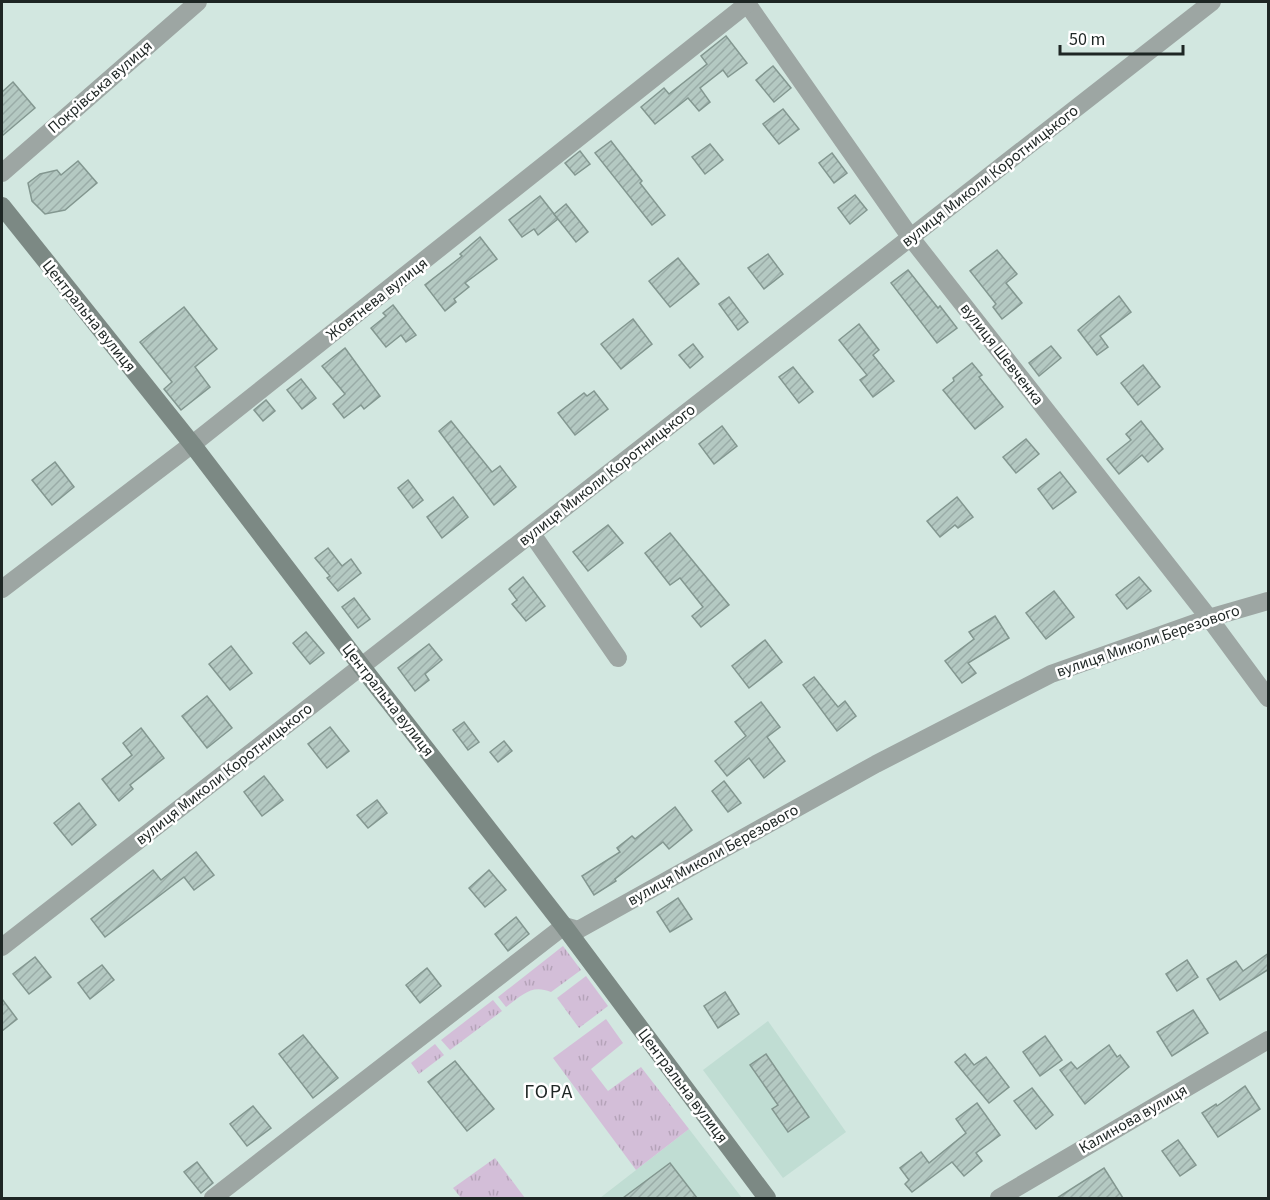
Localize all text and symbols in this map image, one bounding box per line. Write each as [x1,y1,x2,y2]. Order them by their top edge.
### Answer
scale bar [1060,18,1183,56]
text: 50 m [1069,27,1105,52]
street label: Покрівська вулиця [43,35,157,139]
street label: вулиця Миколи Коротницького [897,100,1083,252]
street label: Жовтнева вулиця [322,252,432,346]
street label: Центральна вулиця [37,255,141,377]
street label: вулиця Шевченка [955,298,1049,410]
street label: вулиця Миколи Коротницького [514,399,700,551]
street label: вулиця Миколи Березового [1053,599,1243,683]
street label: Центральна вулиця [337,639,439,761]
street label: вулиця Миколи Коротницького [131,698,317,850]
street label: вулиця Миколи Березового [624,799,802,911]
street label: Центральна вулиця [633,1024,733,1148]
district label: ГОРА [524,1078,574,1106]
street label: Калинова вулиця [1075,1079,1191,1159]

